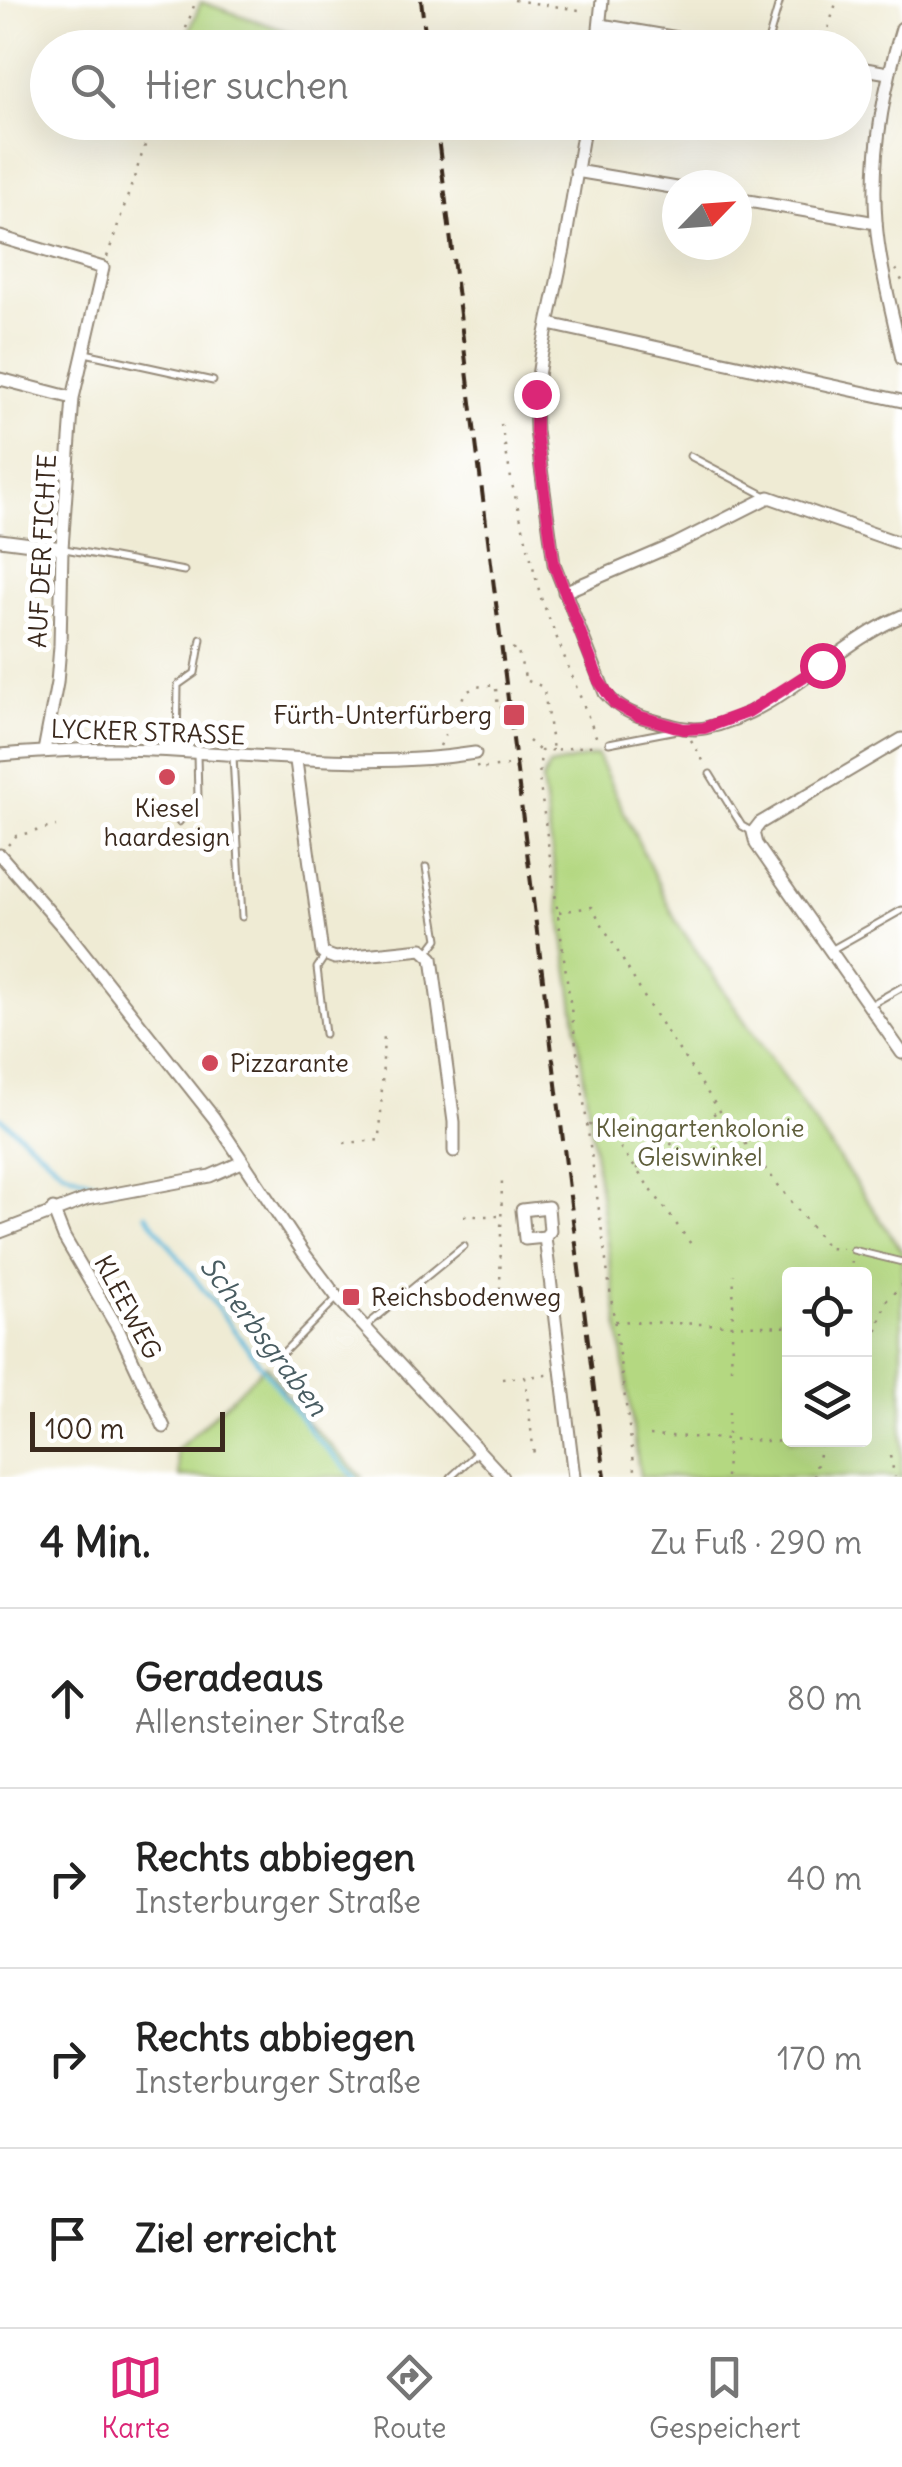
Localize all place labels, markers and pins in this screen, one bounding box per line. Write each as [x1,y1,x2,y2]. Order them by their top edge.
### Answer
place label: Fürth-Unterfürberg [274,699,492,731]
marker: Fürth-Unterfürberg [501,702,527,728]
marker: Kiesel haardesign [156,766,178,788]
place label: Kiesel haardesign [104,792,230,853]
place label: Pizzarante [230,1047,349,1079]
marker: Pizzarante [199,1052,221,1074]
place label: Reichsbodenweg [371,1281,561,1313]
marker: Reichsbodenweg [340,1286,362,1308]

